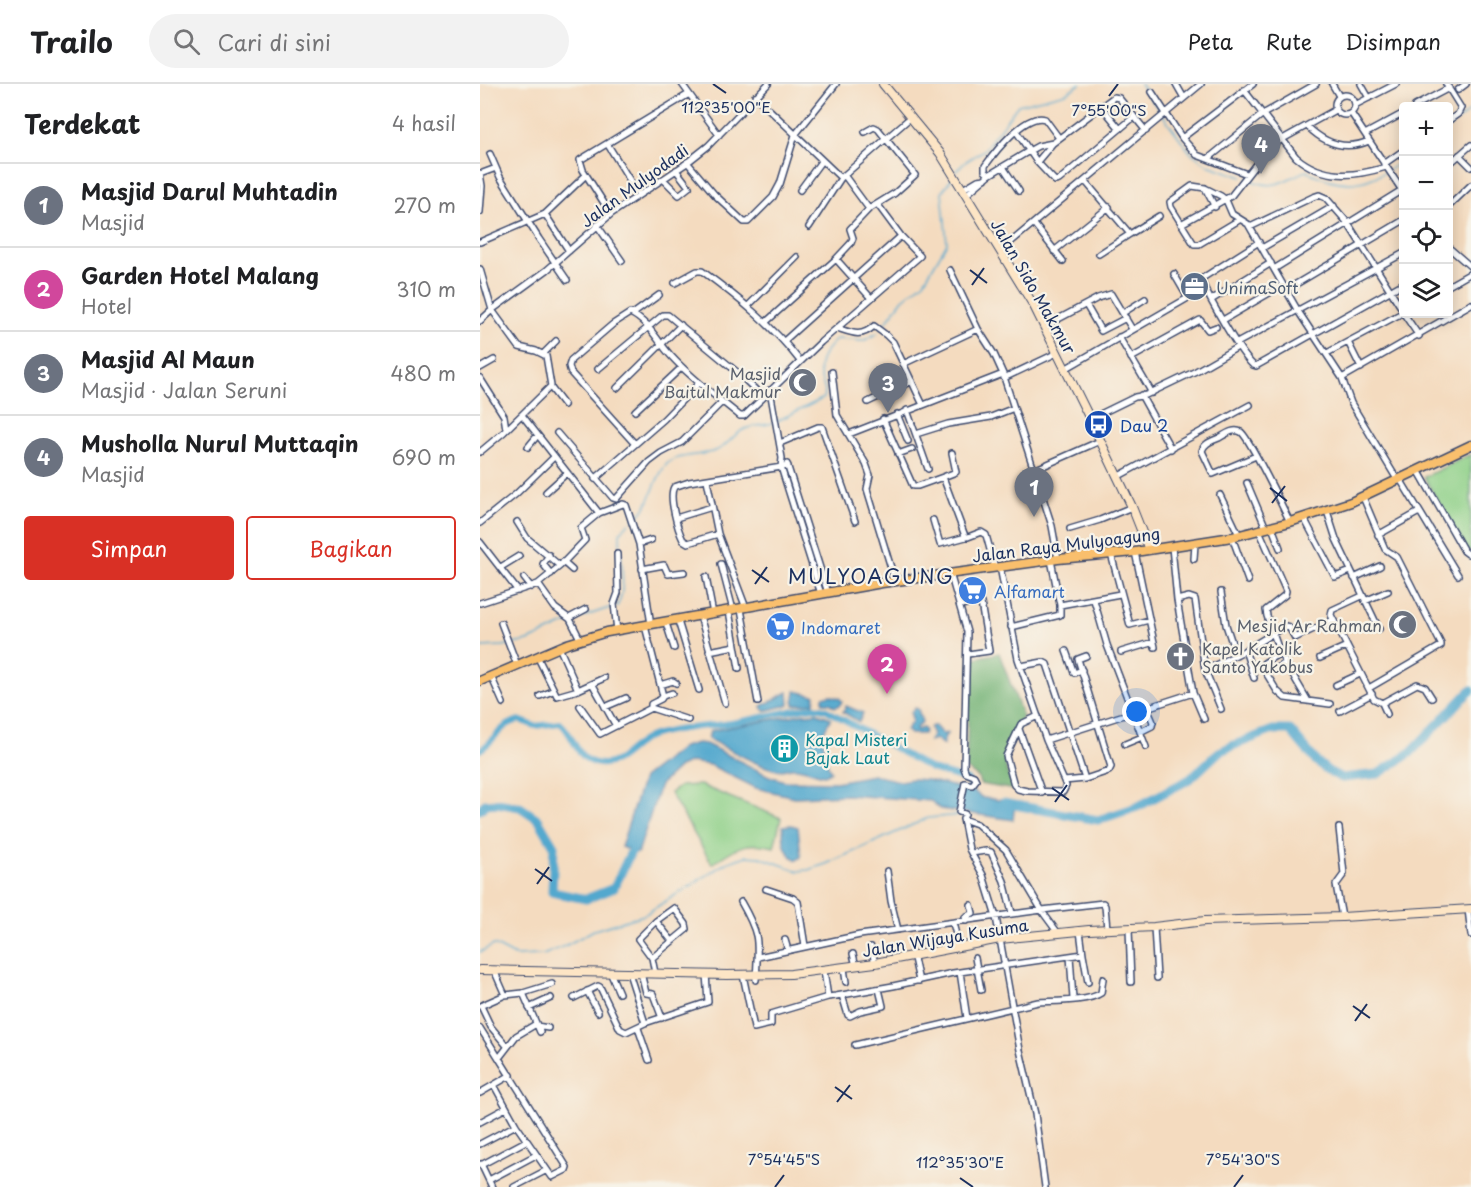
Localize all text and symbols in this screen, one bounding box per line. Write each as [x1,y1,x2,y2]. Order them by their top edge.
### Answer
search box [149,14,569,68]
text: Trailo [30,20,113,63]
icon: search [170,25,203,58]
text: Cari di sini [218,25,331,58]
text: Peta [1188,25,1233,57]
text: Rute [1266,25,1312,57]
text: Disimpan [1345,25,1441,57]
text: 112°35'00"E [681,95,771,118]
text: 7°55'00"S [1071,98,1147,121]
map controls [1399,102,1453,318]
button: + [1399,102,1453,156]
text: Terdekat [24,104,141,143]
text: 4 hasil [392,108,456,138]
pin: 4 [1242,124,1280,174]
street label: Jalan Mulyodadi [575,138,693,232]
button: − [1399,156,1453,210]
text: Masjid Darul Muhtadin [81,174,338,207]
text: 1 [39,190,48,220]
text: 270 m [393,190,456,220]
text: Masjid [81,207,145,237]
button: locate [1399,210,1453,264]
street label: Jalan Sido Makmur [986,214,1083,358]
text: Garden Hotel Malang [81,258,319,291]
button: layers [1399,264,1453,318]
office icon: UnimaSoft [1179,271,1211,303]
text: 2 [36,274,51,304]
text: 310 m [396,274,456,304]
place label: UnimaSoft [1216,275,1298,299]
text: Hotel [81,291,132,321]
text: Masjid Al Maun [81,342,255,375]
text: 3 [37,358,50,388]
text: 480 m [391,358,456,388]
place label: Masjid Baitul Makmur [663,361,782,403]
pin: 3 [868,364,908,413]
mosque icon: Masjid Baitul Makmur [786,366,818,398]
text: Masjid · Jalan Seruni [81,375,287,405]
bus stop icon: Dau 2 [1083,409,1115,441]
place label: Dau 2 [1120,413,1168,437]
text: Musholla Nurul Muttaqin [81,426,359,459]
text: 4 [37,442,50,472]
text: 690 m [392,442,456,472]
text: Masjid [81,459,145,489]
pin: 1 [1014,468,1054,517]
button: Simpan [24,516,234,580]
button: Bagikan [246,516,456,580]
street label: Jalan Raya Mulyoagung [971,521,1161,567]
district label: MULYOAGUNG [788,561,954,591]
supermarket icon: Alfamart [957,575,989,607]
place label: Alfamart [994,579,1065,603]
mosque icon: Mesjid Ar Rahman [1387,609,1419,641]
supermarket icon: Indomaret [764,611,796,643]
place label: Mesjid Ar Rahman [1237,613,1382,637]
place label: Indomaret [801,615,881,639]
place label: Kapel Katolik Santo Yakobus [1202,636,1313,678]
church icon: Kapel Katolik Santo Yakobus [1165,641,1197,673]
pin: 2 [868,644,906,694]
your location [1122,697,1151,726]
place label: Kapal Misteri Bajak Laut [805,727,907,769]
building icon: Kapal Misteri Bajak Laut [768,732,800,764]
street label: Jalan Wijaya Kusuma [860,912,1030,962]
text: 7°54'45"S [748,1147,820,1170]
text: 7°54'30"S [1206,1147,1280,1170]
text: 112°35'30"E [916,1150,1004,1173]

